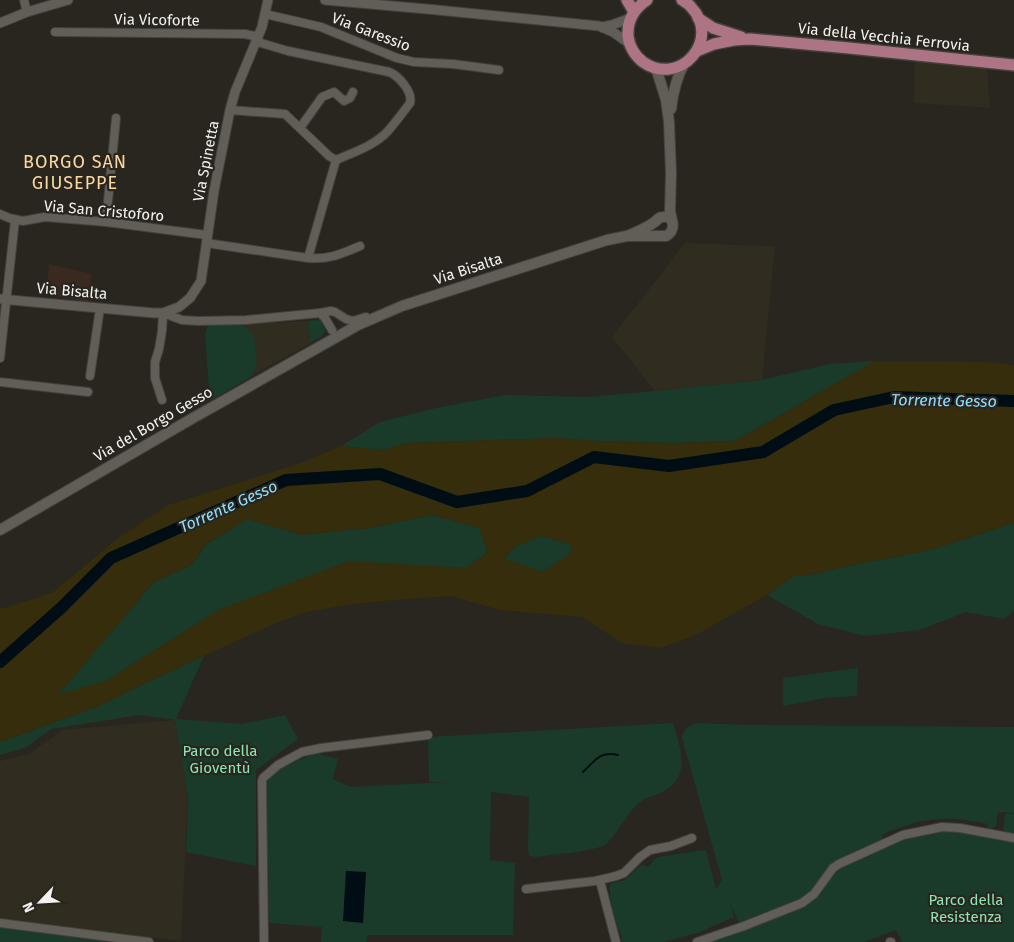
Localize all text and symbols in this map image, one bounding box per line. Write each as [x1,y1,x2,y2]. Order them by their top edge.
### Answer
street label: Via Garessio [329,9,413,55]
street label: Via Vicoforte [114,10,200,30]
street label: Via della Vecchia Ferrovia [797,19,971,55]
street label: Via Spinetta [189,119,223,203]
district label: BORGO SAN GIUSEPPE [23,151,127,194]
street label: Via San Cristoforo [43,197,165,225]
street label: Via Bisalta [432,250,504,288]
street label: Via Bisalta [36,279,108,303]
street label: Via del Borgo Gesso [90,383,216,465]
water label: Torrente Gesso [891,390,997,411]
water label: Torrente Gesso [176,476,280,537]
park label: Parco della Gioventù [182,742,258,777]
north arrow [15,877,65,927]
park label: Parco della Resistenza [928,891,1004,926]
text: N [19,899,38,915]

